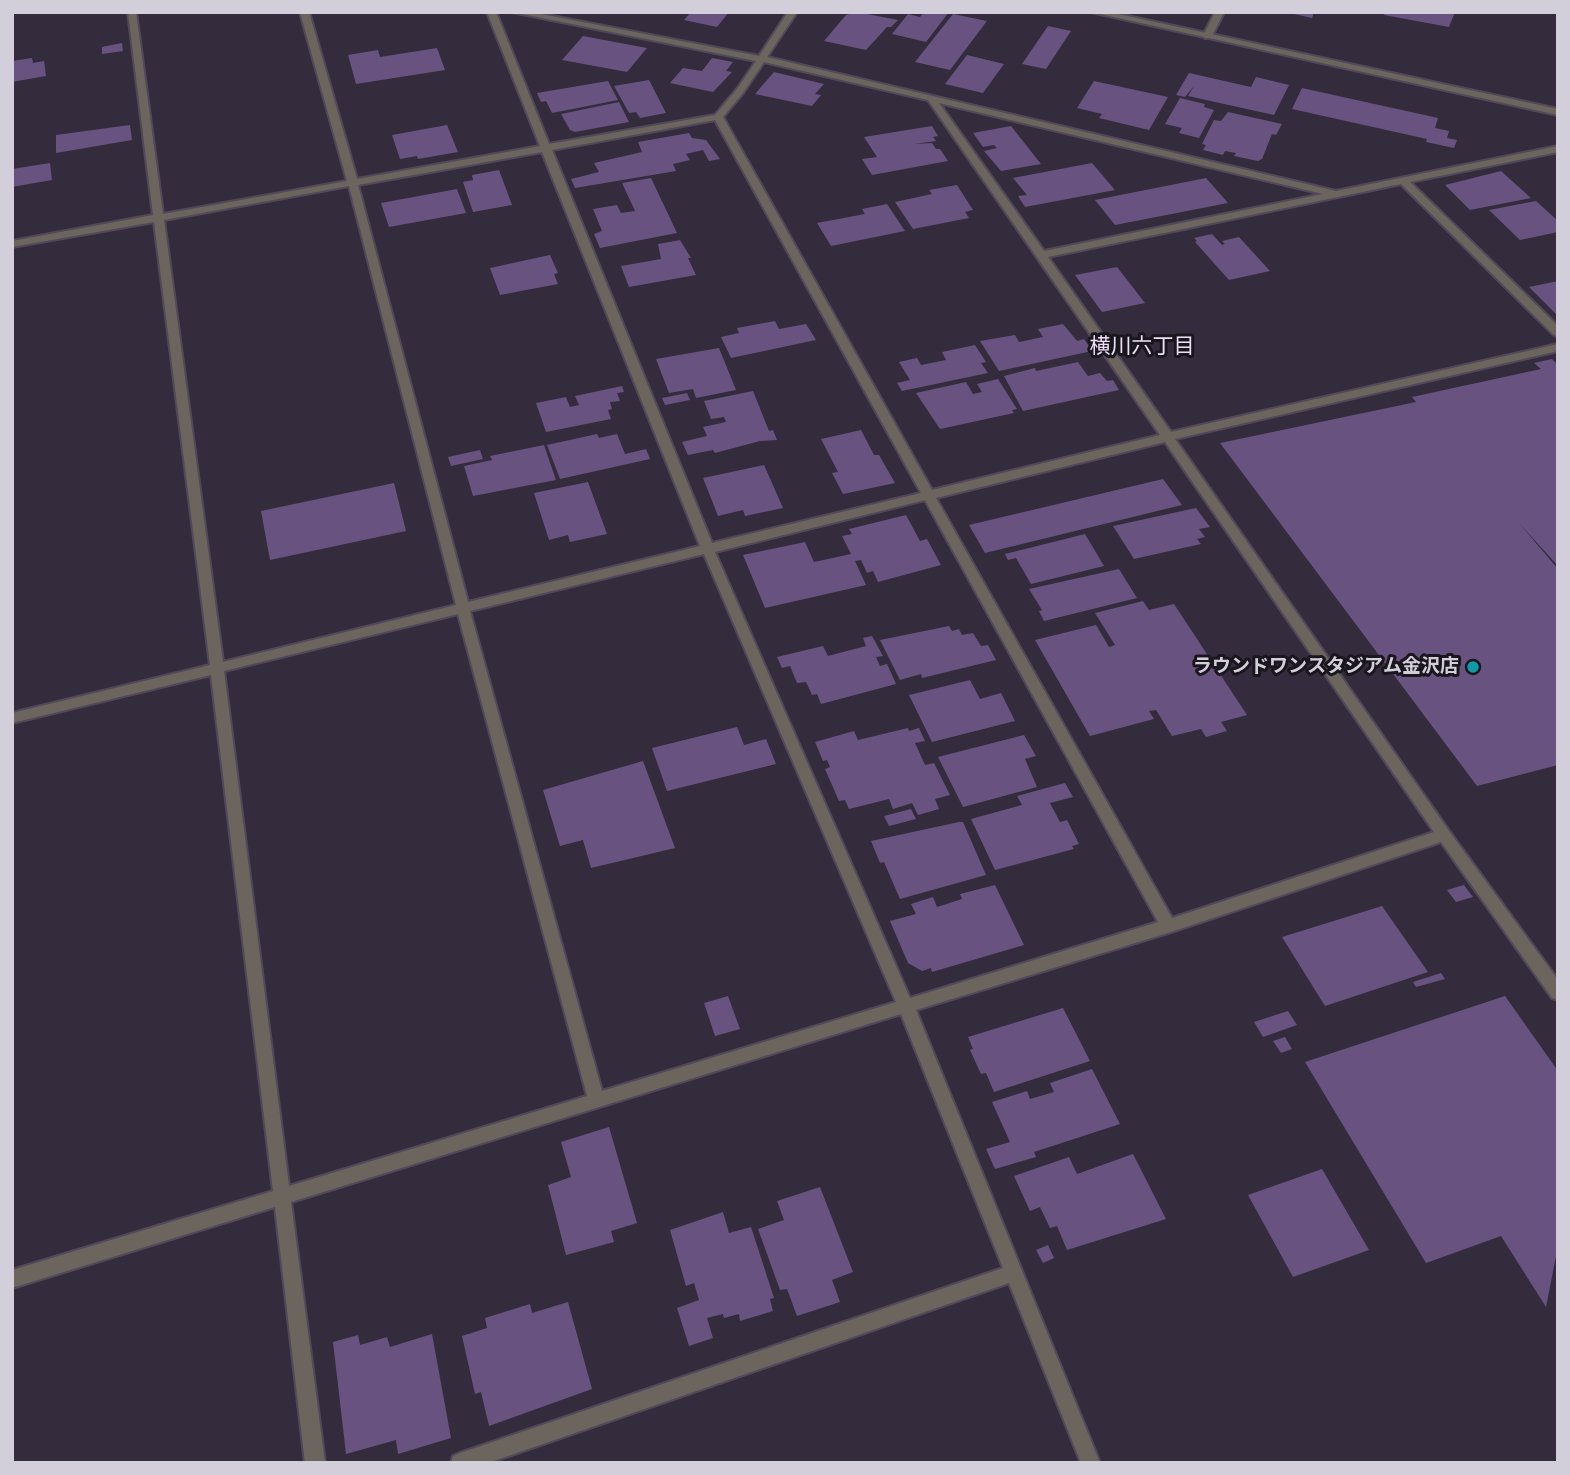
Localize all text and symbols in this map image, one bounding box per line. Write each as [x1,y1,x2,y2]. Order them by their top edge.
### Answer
district label: 横川六丁目 [1090,334,1194,360]
place label: ラウンドワンスタジアム金沢店 [1193,656,1459,678]
marker: ラウンドワンスタジアム金沢店 [1465,659,1481,675]

